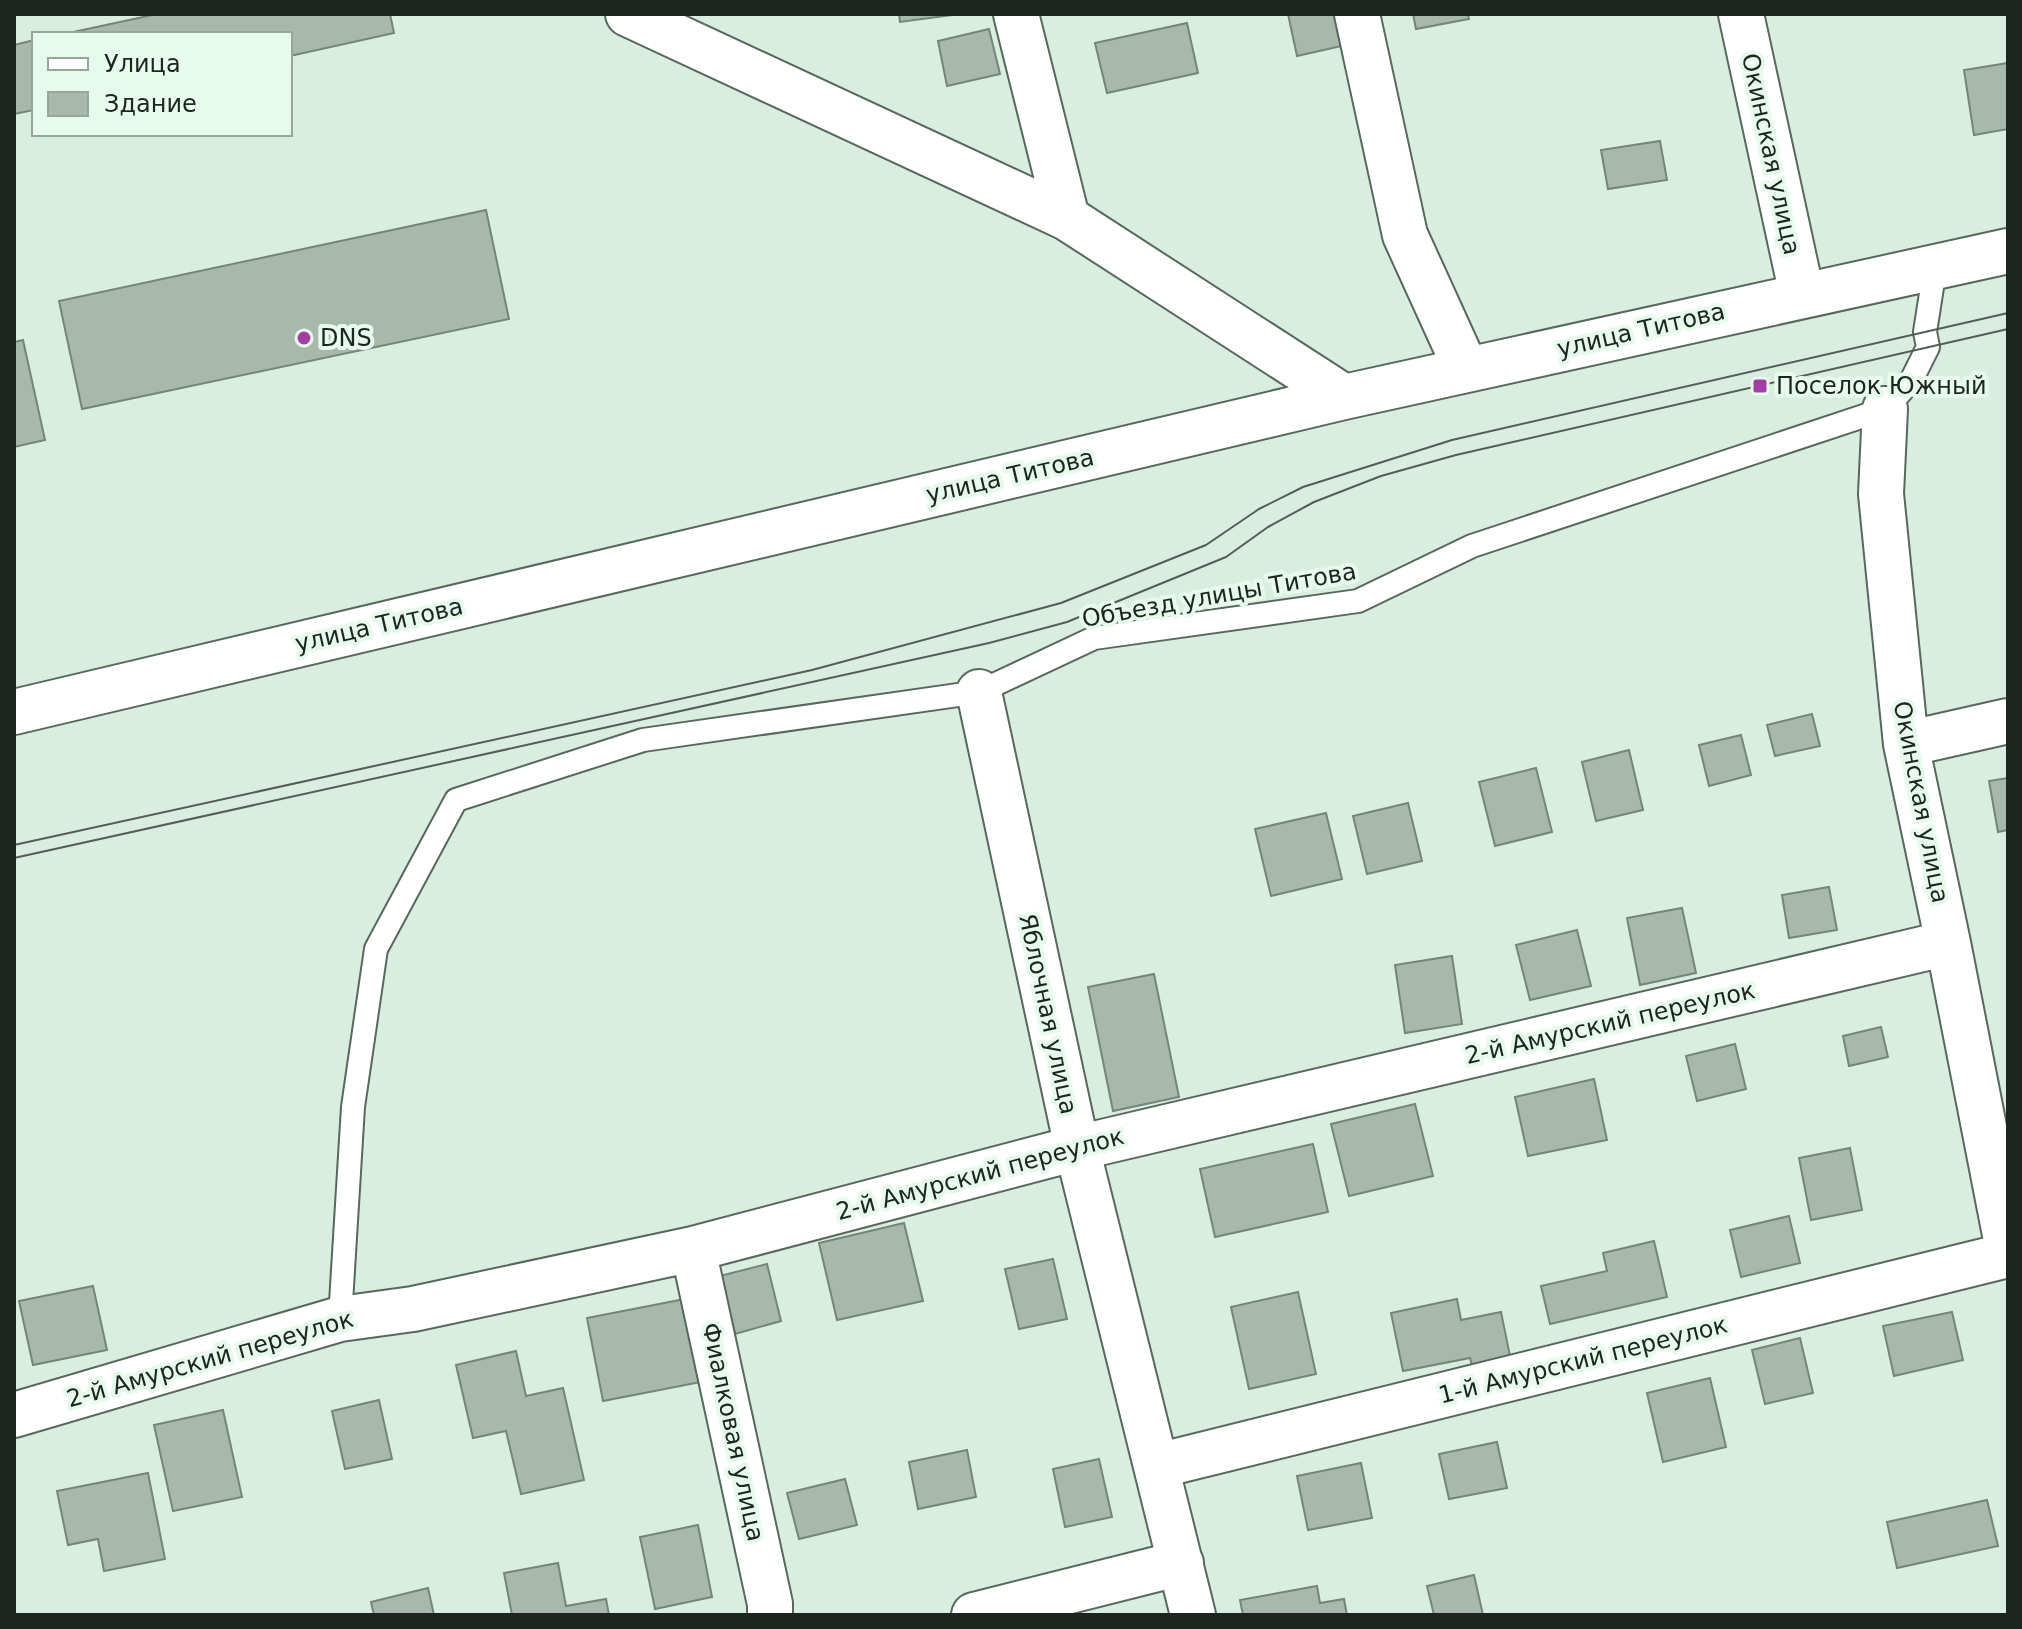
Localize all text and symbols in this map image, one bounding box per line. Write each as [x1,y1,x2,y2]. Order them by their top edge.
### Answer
legend [32,32,292,136]
text: Улица [104,50,181,78]
street label: Окинская улица [1736,51,1806,257]
text: Здание [104,90,197,118]
street label: улица Титова [1554,297,1728,363]
place label: DNS [320,324,372,352]
marker: DNS [295,329,313,347]
place label: Поселок Южный [1776,372,1987,400]
marker: Поселок Южный [1751,377,1769,395]
street label: улица Титова [923,443,1097,509]
street label: Объезд улицы Титова [1080,557,1358,633]
street label: улица Титова [292,592,466,658]
street label: Окинская улица [1888,699,1954,905]
street label: Яблочная улица [1013,911,1083,1117]
street label: 2-й Амурский переулок [1462,976,1758,1070]
street label: 2-й Амурский переулок [833,1122,1127,1226]
street label: 2-й Амурский переулок [63,1305,357,1413]
street label: 1-й Амурский переулок [1436,1311,1730,1409]
street label: Фиалковая улица [696,1320,770,1544]

